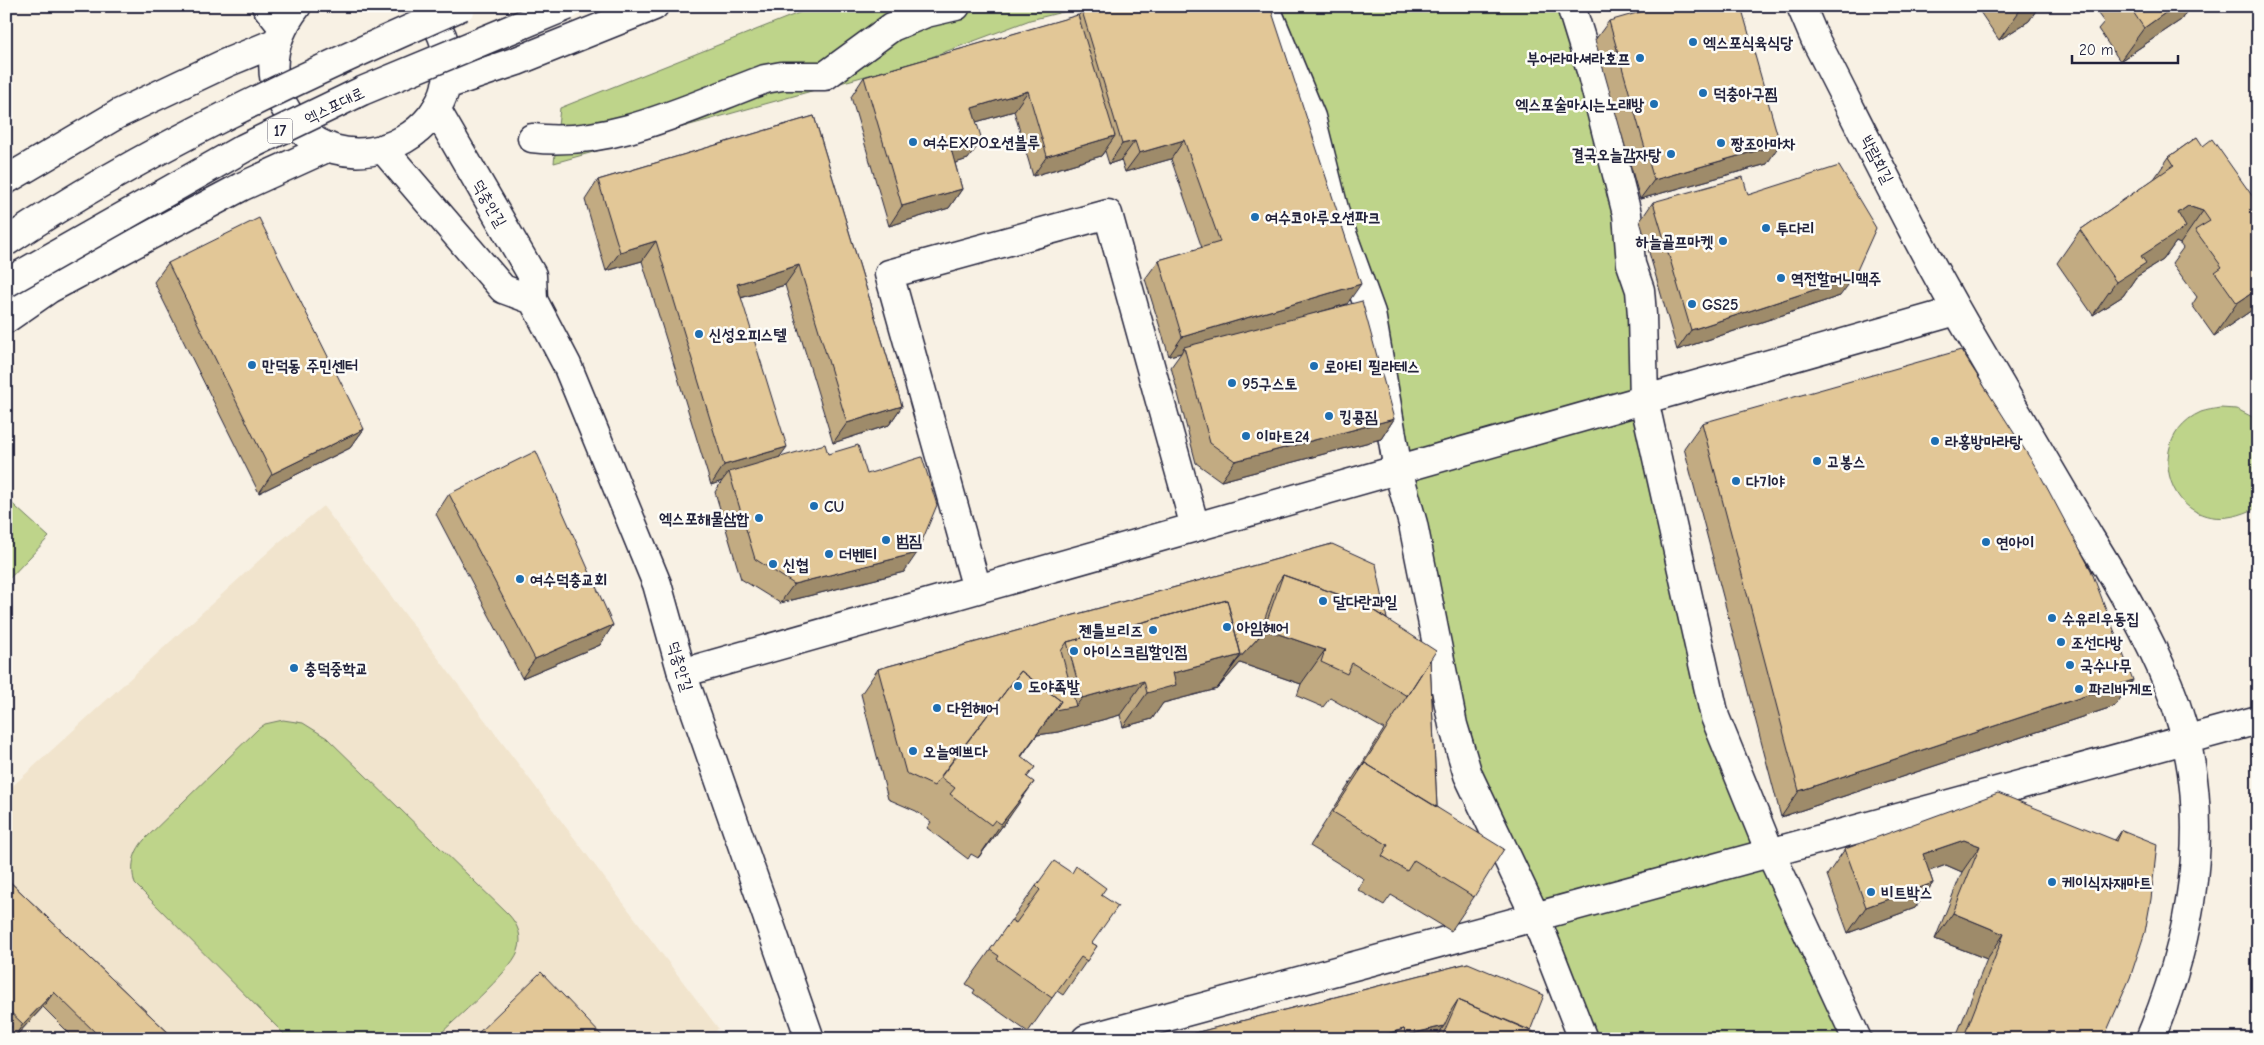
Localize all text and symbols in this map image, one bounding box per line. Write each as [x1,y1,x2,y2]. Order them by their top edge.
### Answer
scale bar [2072,32,2178,64]
place label: 엑스포식육식당 [1703,34,1793,52]
marker: 엑스포식육식당 [1687,36,1699,48]
text: 20 m [2079,41,2113,59]
place label: 부어라마셔라호프 [1527,50,1630,68]
marker: 부어라마셔라호프 [1634,52,1646,64]
street label: 엑스포대로 [302,84,367,128]
place label: 덕충아구찜 [1713,85,1778,103]
marker: 덕충아구찜 [1697,87,1709,99]
place label: 엑스포술마시는노래방 [1515,96,1644,114]
marker: 엑스포술마시는노래방 [1648,98,1660,110]
road number: 17 [268,118,292,144]
street label: 박람회길 [1857,132,1897,187]
place label: 여수EXPO오션블루 [923,134,1040,152]
place label: 짱조아마차 [1731,135,1796,153]
marker: 여수EXPO오션블루 [907,136,919,148]
marker: 짱조아마차 [1715,137,1727,149]
place label: 결국오늘감자탕 [1571,146,1661,164]
marker: 결국오늘감자탕 [1665,148,1677,160]
street label: 덕충안길 [468,177,510,230]
place label: 여수코아루오션파크 [1265,209,1381,227]
marker: 여수코아루오션파크 [1249,211,1261,223]
place label: 투다리 [1776,220,1815,238]
marker: 투다리 [1760,222,1772,234]
place label: 하늘골프마켓 [1635,233,1713,251]
marker: 하늘골프마켓 [1717,235,1729,247]
place label: 역전할머니맥주 [1791,270,1881,288]
marker: 역전할머니맥주 [1775,272,1787,284]
place label: GS25 [1702,296,1739,314]
marker: GS25 [1686,298,1698,310]
place label: 신성오피스텔 [709,326,787,344]
marker: 신성오피스텔 [693,328,705,340]
place label: 만덕동 주민센터 [262,357,358,375]
place label: 로아티 필라테스 [1324,358,1420,376]
marker: 만덕동 주민센터 [246,359,258,371]
marker: 로아티 필라테스 [1308,360,1320,372]
place label: 95구스토 [1242,375,1298,393]
marker: 95구스토 [1226,377,1238,389]
place label: 킹콩짐 [1339,408,1378,426]
marker: 킹콩짐 [1323,410,1335,422]
place label: 이마트24 [1256,428,1310,446]
marker: 이마트24 [1240,430,1252,442]
place label: 라홍방마라탕 [1945,433,2022,451]
marker: 라홍방마라탕 [1929,435,1941,447]
place label: 고봉스 [1827,453,1866,471]
marker: 고봉스 [1811,455,1823,467]
place label: 다기야 [1746,473,1786,491]
marker: 다기야 [1730,475,1742,487]
place label: CU [824,498,844,516]
marker: CU [808,500,820,512]
place label: 엑스포해물삼합 [659,510,749,528]
marker: 엑스포해물삼합 [753,512,765,524]
place label: 범짐 [896,532,922,550]
marker: 범짐 [880,534,892,546]
place label: 연아이 [1996,534,2035,552]
marker: 연아이 [1980,536,1992,548]
place label: 더벤티 [839,546,878,564]
marker: 더벤티 [823,548,835,560]
place label: 신협 [783,556,809,574]
marker: 신협 [767,558,779,570]
place label: 여수덕충교회 [530,571,607,589]
marker: 여수덕충교회 [514,573,526,585]
place label: 달다란과일 [1333,593,1398,611]
marker: 달다란과일 [1317,595,1329,607]
place label: 수유리우동집 [2062,610,2139,628]
marker: 수유리우동집 [2046,612,2058,624]
place label: 아임헤어 [1236,619,1289,637]
marker: 아임헤어 [1221,621,1233,633]
place label: 젠틀브리즈 [1079,622,1143,640]
marker: 젠틀브리즈 [1147,624,1159,636]
place label: 조선다방 [2071,634,2123,652]
marker: 조선다방 [2055,636,2067,648]
street label: 덕충안길 [664,639,696,694]
place label: 아이스크림할인점 [1083,643,1187,661]
marker: 아이스크림할인점 [1068,645,1080,657]
place label: 국수나무 [2080,657,2132,675]
marker: 국수나무 [2064,659,2076,671]
place label: 충덕중학교 [304,660,368,678]
marker: 충덕중학교 [288,662,300,674]
place label: 도야족발 [1028,678,1080,696]
marker: 도야족발 [1012,680,1024,692]
place label: 파리바게뜨 [2089,681,2153,699]
marker: 파리바게뜨 [2073,683,2085,695]
place label: 다원헤어 [947,700,999,718]
marker: 다원헤어 [931,702,943,714]
place label: 오늘예쁘다 [923,743,989,761]
marker: 오늘예쁘다 [907,745,919,757]
place label: 케이식자재마트 [2062,874,2152,892]
marker: 케이식자재마트 [2046,876,2058,888]
place label: 비트박스 [1881,884,1933,902]
marker: 비트박스 [1865,886,1877,898]

